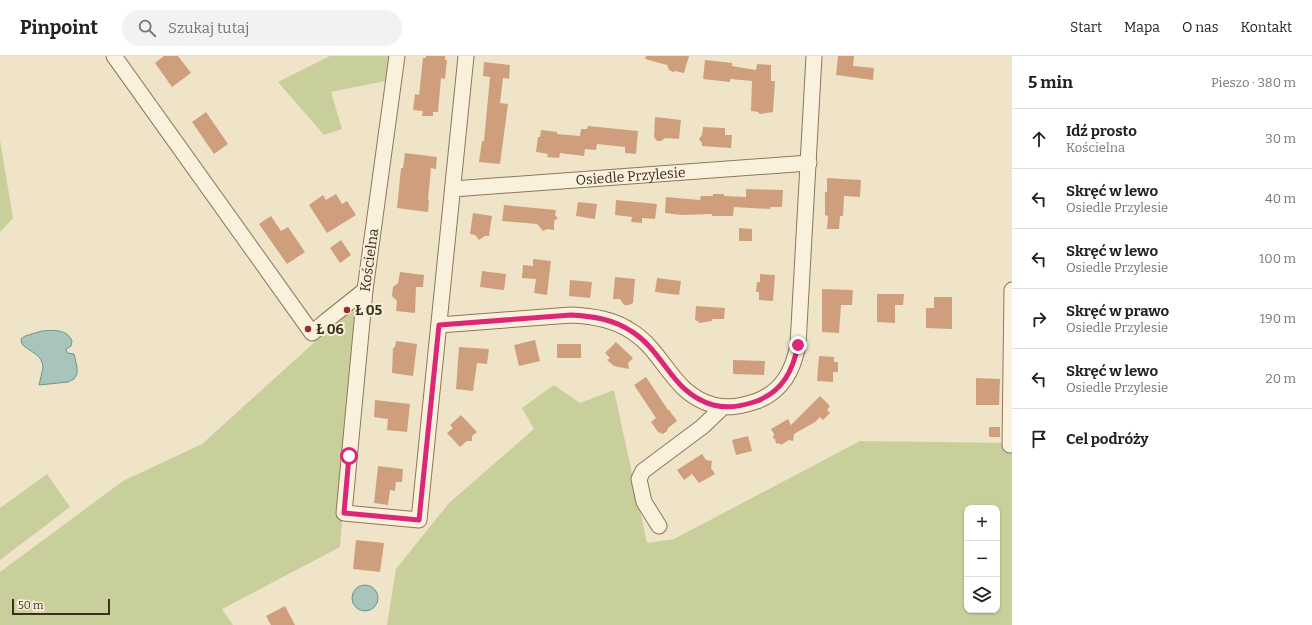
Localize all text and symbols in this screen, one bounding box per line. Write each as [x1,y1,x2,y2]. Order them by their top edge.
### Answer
search box [122,10,402,46]
text: Pinpoint [20,16,98,39]
icon: search [136,17,158,39]
text: Szukaj tutaj [168,19,249,37]
text: Start [1070,19,1102,36]
text: Mapa [1124,19,1160,36]
text: O nas [1182,19,1218,36]
text: Kontakt [1240,19,1292,36]
text: 5 min [1028,72,1073,93]
text: Pieszo · 380 m [1211,75,1296,90]
text: Idź prosto [1066,122,1137,140]
icon: ahead [1028,128,1050,150]
text: 30 m [1265,131,1296,146]
text: Kościelna [1066,140,1125,155]
street label: Osiedle Przylesie [575,164,686,189]
text: Skręć w lewo [1066,182,1158,200]
icon: left [1028,188,1050,210]
text: 40 m [1265,191,1296,206]
text: Osiedle Przylesie [1066,200,1168,215]
street label: Kościelna [357,227,382,293]
text: Skręć w lewo [1066,242,1158,260]
icon: left [1028,248,1050,270]
text: 100 m [1259,251,1296,266]
text: Osiedle Przylesie [1066,260,1168,275]
place label: Ł 05 [355,302,383,319]
text: Skręć w prawo [1066,302,1169,320]
marker: Ł 05 [342,305,352,315]
icon: right [1028,308,1050,330]
text: 190 m [1260,311,1296,326]
text: Osiedle Przylesie [1066,320,1168,335]
place label: Ł 06 [316,321,344,338]
marker: Ł 06 [303,324,313,334]
route end [789,336,807,354]
text: Skręć w lewo [1066,362,1158,380]
icon: left [1028,368,1050,390]
text: 20 m [1266,371,1296,386]
text: Osiedle Przylesie [1066,380,1168,395]
icon: arrive [1028,428,1050,450]
text: Cel podróży [1066,430,1149,448]
route start [340,447,358,465]
map controls [964,505,1000,613]
button: + [964,505,1000,541]
button: − [964,541,1000,577]
button: layers [964,577,1000,613]
scale bar [12,597,110,616]
text: 50 m [18,599,44,612]

